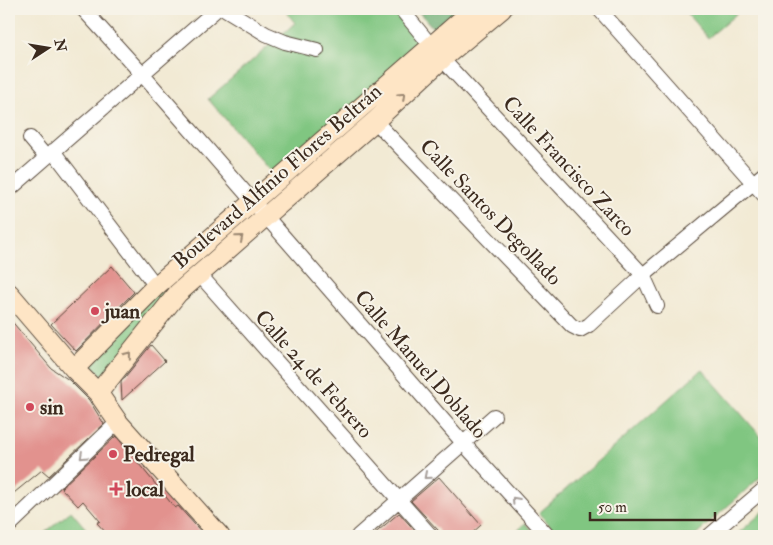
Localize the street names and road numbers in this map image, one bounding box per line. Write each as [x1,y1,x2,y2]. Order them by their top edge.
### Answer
street label: Boulevard Alfinio Flores Beltrán [167,78,388,275]
street label: Calle Francisco Zarco [497,90,641,242]
street label: Calle Santos Degollado [414,133,568,291]
street label: Calle Manuel Doblado [349,284,493,444]
street label: Calle 24 de Febrero [249,304,378,444]

